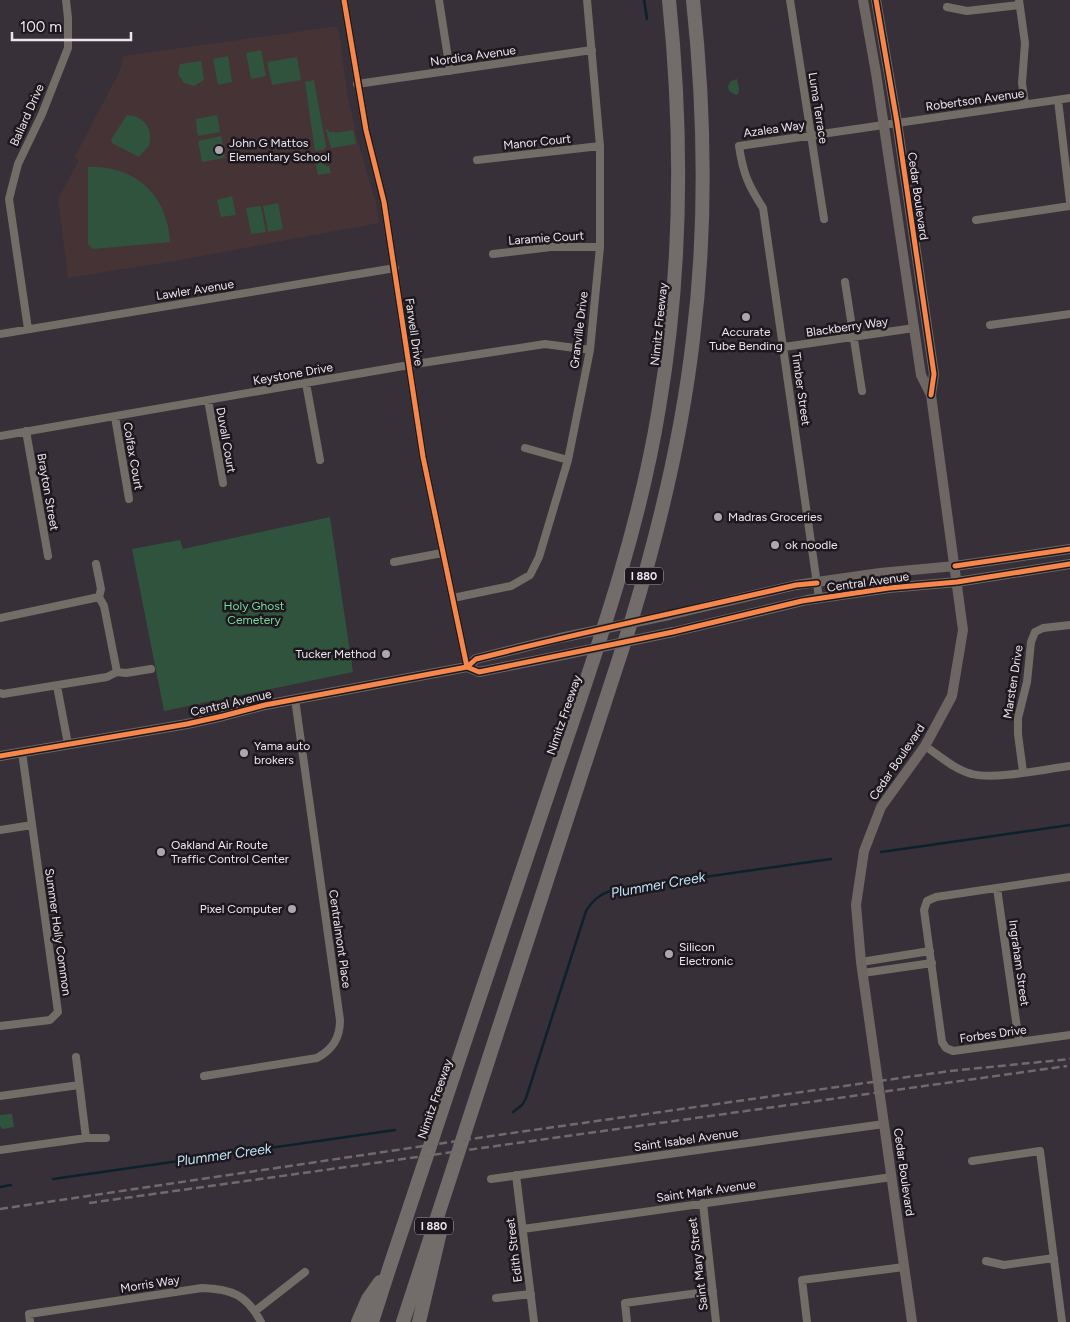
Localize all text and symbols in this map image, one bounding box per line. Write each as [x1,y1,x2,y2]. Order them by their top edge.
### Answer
scale bar [12,10,131,42]
text: 100 m [20,18,62,36]
street label: Nordica Avenue [429,43,517,69]
street label: Luma Terrace [805,71,831,145]
street label: Ballard Drive [7,81,47,148]
street label: Robertson Avenue [925,86,1026,114]
street label: Azalea Way [742,118,806,140]
street label: Manor Court [503,131,572,153]
place label: John G Mattos Elementary School [229,136,330,164]
marker: John G Mattos Elementary School [213,144,225,156]
street label: Cedar Boulevard [905,151,931,241]
street label: Laramie Court [508,228,585,248]
street label: Lawler Avenue [155,277,235,303]
street label: Nimitz Freeway [648,281,670,366]
street label: Granville Drive [567,290,591,369]
street label: Farwell Drive [402,297,426,367]
marker: Accurate Tube Bending [740,311,752,323]
street label: Blackberry Way [805,314,890,340]
place label: Accurate Tube Bending [709,325,783,353]
street label: Timber Street [789,351,813,427]
street label: Keystone Drive [252,360,335,388]
street label: Duvall Court [213,406,239,474]
street label: Colfax Court [120,421,146,491]
street label: Brayton Street [34,452,62,532]
place label: Madras Groceries [728,510,823,524]
marker: Madras Groceries [712,511,724,523]
place label: ok noodle [785,538,838,552]
marker: ok noodle [769,539,781,551]
road number: I 880 [625,568,663,584]
street label: Central Avenue [826,569,910,595]
park label: Holy Ghost Cemetery [224,599,285,627]
street label: Marsten Drive [1000,644,1026,720]
place label: Tucker Method [296,647,376,661]
marker: Tucker Method [380,648,392,660]
street label: Nimitz Freeway [544,673,584,757]
street label: Central Avenue [189,687,273,719]
street label: Cedar Boulevard [866,721,928,803]
place label: Yama auto brokers [254,739,310,767]
marker: Yama auto brokers [238,747,250,759]
place label: Oakland Air Route Traffic Control Center [171,838,289,866]
marker: Oakland Air Route Traffic Control Center [155,846,167,858]
street label: Summer Holly Common [42,868,74,997]
water label: Plummer Creek [609,868,708,902]
street label: Centralmont Place [326,889,354,990]
place label: Pixel Computer [200,902,282,916]
marker: Pixel Computer [286,903,298,915]
street label: Ingraham Street [1006,919,1032,1007]
place label: Silicon Electronic [679,940,734,968]
marker: Silicon Electronic [663,948,675,960]
street label: Forbes Drive [959,1022,1028,1046]
street label: Nimitz Freeway [415,1057,455,1141]
street label: Saint Isabel Avenue [633,1126,740,1154]
street label: Cedar Boulevard [891,1127,917,1217]
water label: Plummer Creek [175,1140,274,1170]
street label: Saint Mark Avenue [655,1177,757,1205]
street label: Saint Mary Street [685,1216,711,1311]
street label: Edith Street [503,1217,525,1283]
road number: I 880 [415,1218,453,1234]
street label: Morris Way [119,1272,181,1296]

